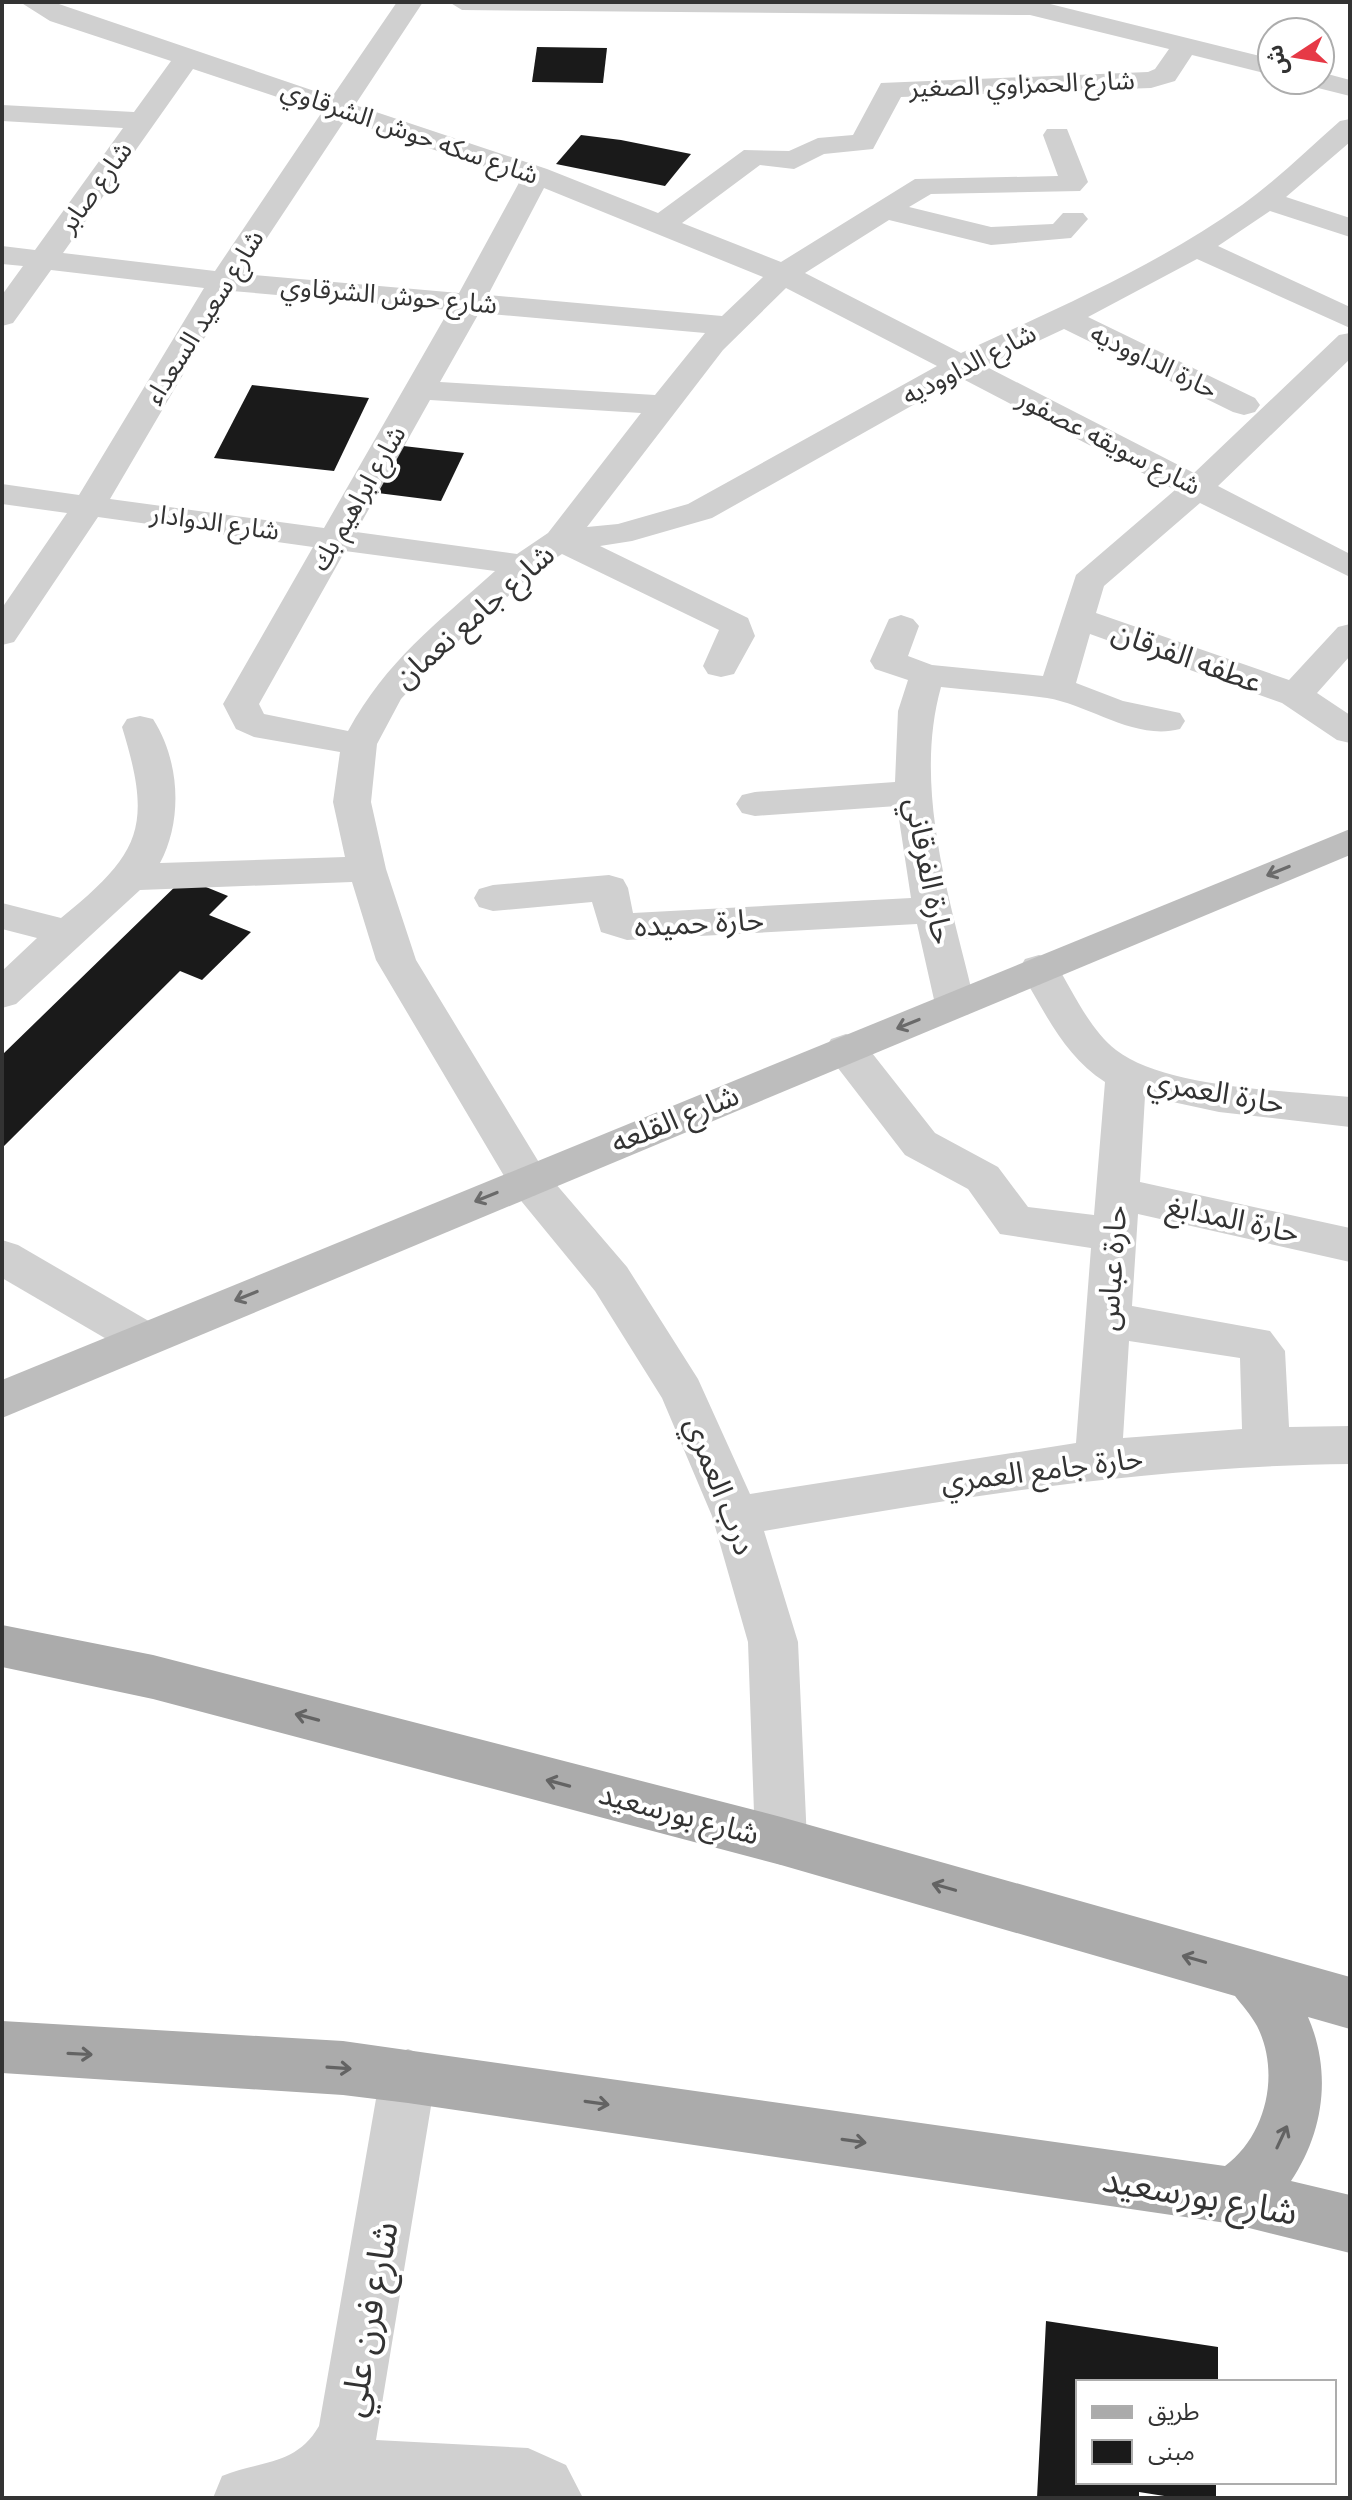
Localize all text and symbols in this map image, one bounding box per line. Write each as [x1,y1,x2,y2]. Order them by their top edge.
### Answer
north arrow [1256,16,1336,96]
text: ش [1262,43,1293,77]
street label: شارع الحمزاوي الصغير [908,65,1136,108]
street label: شارع سكه حوش الشرقاوي [276,74,542,195]
street label: شارع صابر [51,136,141,242]
street label: شارع سعيد السعداء [138,224,273,412]
street label: شارع حوش الشرقاوي [279,271,498,324]
street label: حارة الداووديه [1085,317,1222,405]
street label: شارع الداووديه [897,318,1043,414]
street label: شارع سويقه عصفور [1010,382,1206,505]
street label: شارع ابراهيم بك [304,420,416,578]
street label: شارع الدوادار [147,498,281,550]
street label: شارع جامع نعمان [386,536,564,699]
street label: عطفه الفرقان [1107,613,1267,701]
street label: حارة الفرقاني [892,795,961,948]
one-way arrow [1266,865,1291,879]
street label: حارة حميده [633,902,765,944]
one-way arrow [896,1017,921,1032]
street label: حارة العمري [1144,1062,1287,1127]
street label: شارع القلعه [606,1077,746,1165]
street label: حارة المدابغ [1162,1187,1303,1255]
one-way arrow [474,1191,499,1205]
street label: حارة عباس [1090,1204,1134,1332]
one-way arrow [234,1290,259,1305]
street label: درب العمري [673,1412,763,1562]
street label: حارة جامع العمري [939,1440,1146,1505]
one-way arrow [294,1709,320,1724]
one-way arrow [546,1774,572,1789]
street label: شارع بورسعيد [594,1775,763,1857]
one-way arrow [932,1879,958,1894]
one-way arrow [1182,1951,1208,1966]
one-way arrow [66,2047,93,2062]
one-way arrow [325,2061,352,2076]
one-way arrow [584,2097,609,2112]
one-way arrow [1275,2126,1290,2150]
one-way arrow [841,2134,866,2149]
street label: شارع بورسعيد [1098,2158,1301,2239]
street label: شارع فرن علي [331,2218,413,2421]
legend [1076,2380,1336,2484]
text: طريق [1148,2398,1200,2427]
text: مبنى [1148,2438,1195,2466]

